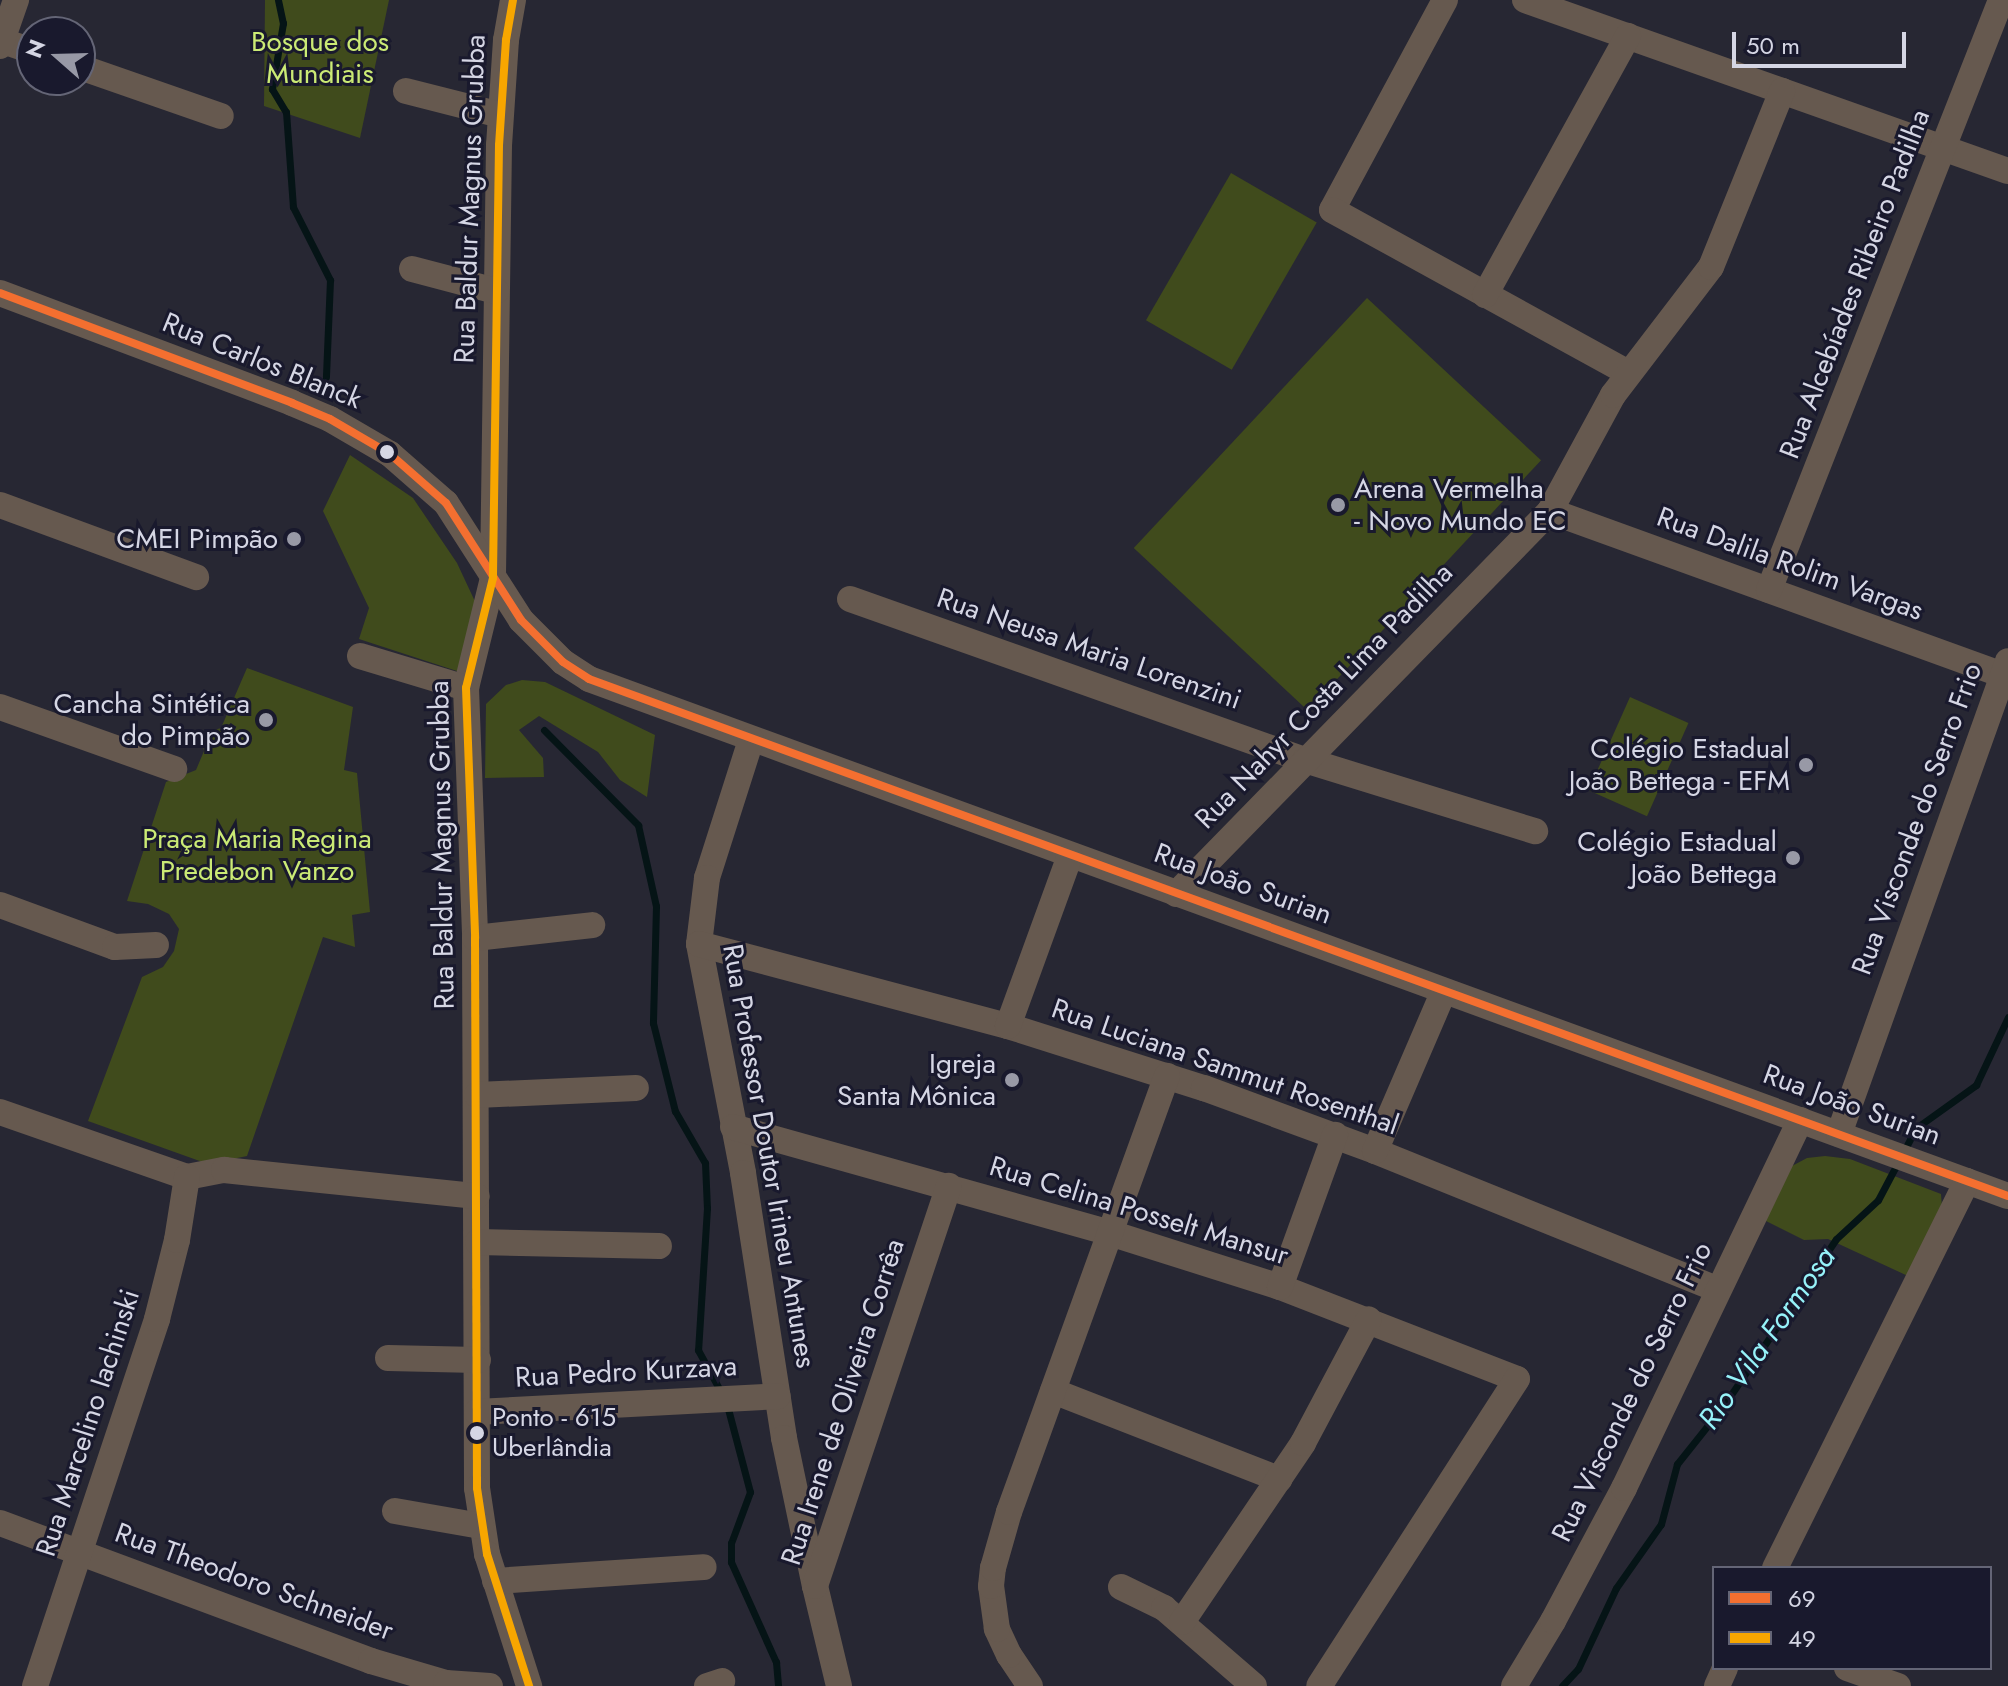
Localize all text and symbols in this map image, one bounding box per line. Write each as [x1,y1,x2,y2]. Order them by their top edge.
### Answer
north arrow [16,16,96,96]
scale bar [1736,16,1910,66]
park label: Bosque dos Mundiais [251,25,389,91]
text: 50 m [1746,28,1800,63]
street label: Rua Baldur Magnus Grubba [447,34,493,364]
text: N [17,35,53,62]
street label: Rua Alcebíades Ribeiro Padilha [1773,105,1937,463]
street label: Rua Carlos Blanck [157,306,367,416]
unlabelled marker [379,444,395,460]
place label: Arena Vermelha - Novo Mundo EC [1354,472,1567,538]
marker: Arena Vermelha - Novo Mundo EC [1329,496,1347,514]
street label: Rua Dalila Rolim Vargas [1652,500,1928,628]
place label: CMEI Pimpão [116,522,278,556]
marker: CMEI Pimpão [285,530,303,548]
street label: Rua Nahyr Costa Lima Padilha [1188,556,1460,836]
street label: Rua Neusa Maria Lorenzini [933,581,1245,717]
street label: Rua Visconde do Serro Frio [1845,659,1989,979]
street label: Rua Baldur Magnus Grubba [422,680,462,1010]
place label: Cancha Sintética do Pimpão [53,687,250,753]
marker: Cancha Sintética do Pimpão [257,711,275,729]
place label: Colégio Estadual João Bettega - EFM [1569,732,1790,798]
marker: Colégio Estadual João Bettega - EFM [1797,756,1815,774]
park label: Praça Maria Regina Predebon Vanzo [142,822,372,888]
place label: Colégio Estadual João Bettega [1577,825,1777,891]
street label: Rua João Surian [1150,836,1336,932]
marker: Colégio Estadual João Bettega [1784,849,1802,867]
street label: Rua Professor Doutor Irineu Antunes [715,941,823,1371]
street label: Rua Luciana Sammut Rosenthal [1047,992,1403,1142]
place label: Igreja Santa Mônica [837,1047,996,1113]
street label: Rua João Surian [1759,1057,1945,1153]
marker: Igreja Santa Mônica [1003,1071,1021,1089]
street label: Rua Celina Posselt Mansur [985,1149,1293,1273]
street label: Rua Irene de Oliveira Corrêa [774,1235,912,1569]
street label: Rua Visconde do Serro Frio [1545,1237,1719,1547]
water label: Rio Vila Formosa [1691,1240,1843,1436]
street label: Rua Marcelino Iachinski [29,1285,147,1561]
street label: Rua Pedro Kurzava [514,1349,738,1395]
place label: Ponto - 615 Uberlândia [492,1402,616,1464]
marker: Ponto - 615 Uberlândia [469,1425,485,1441]
street label: Rua Theodoro Schneider [110,1516,398,1648]
legend [1712,1566,1992,1670]
text: 69 [1788,1581,1816,1616]
text: 49 [1788,1621,1816,1656]

